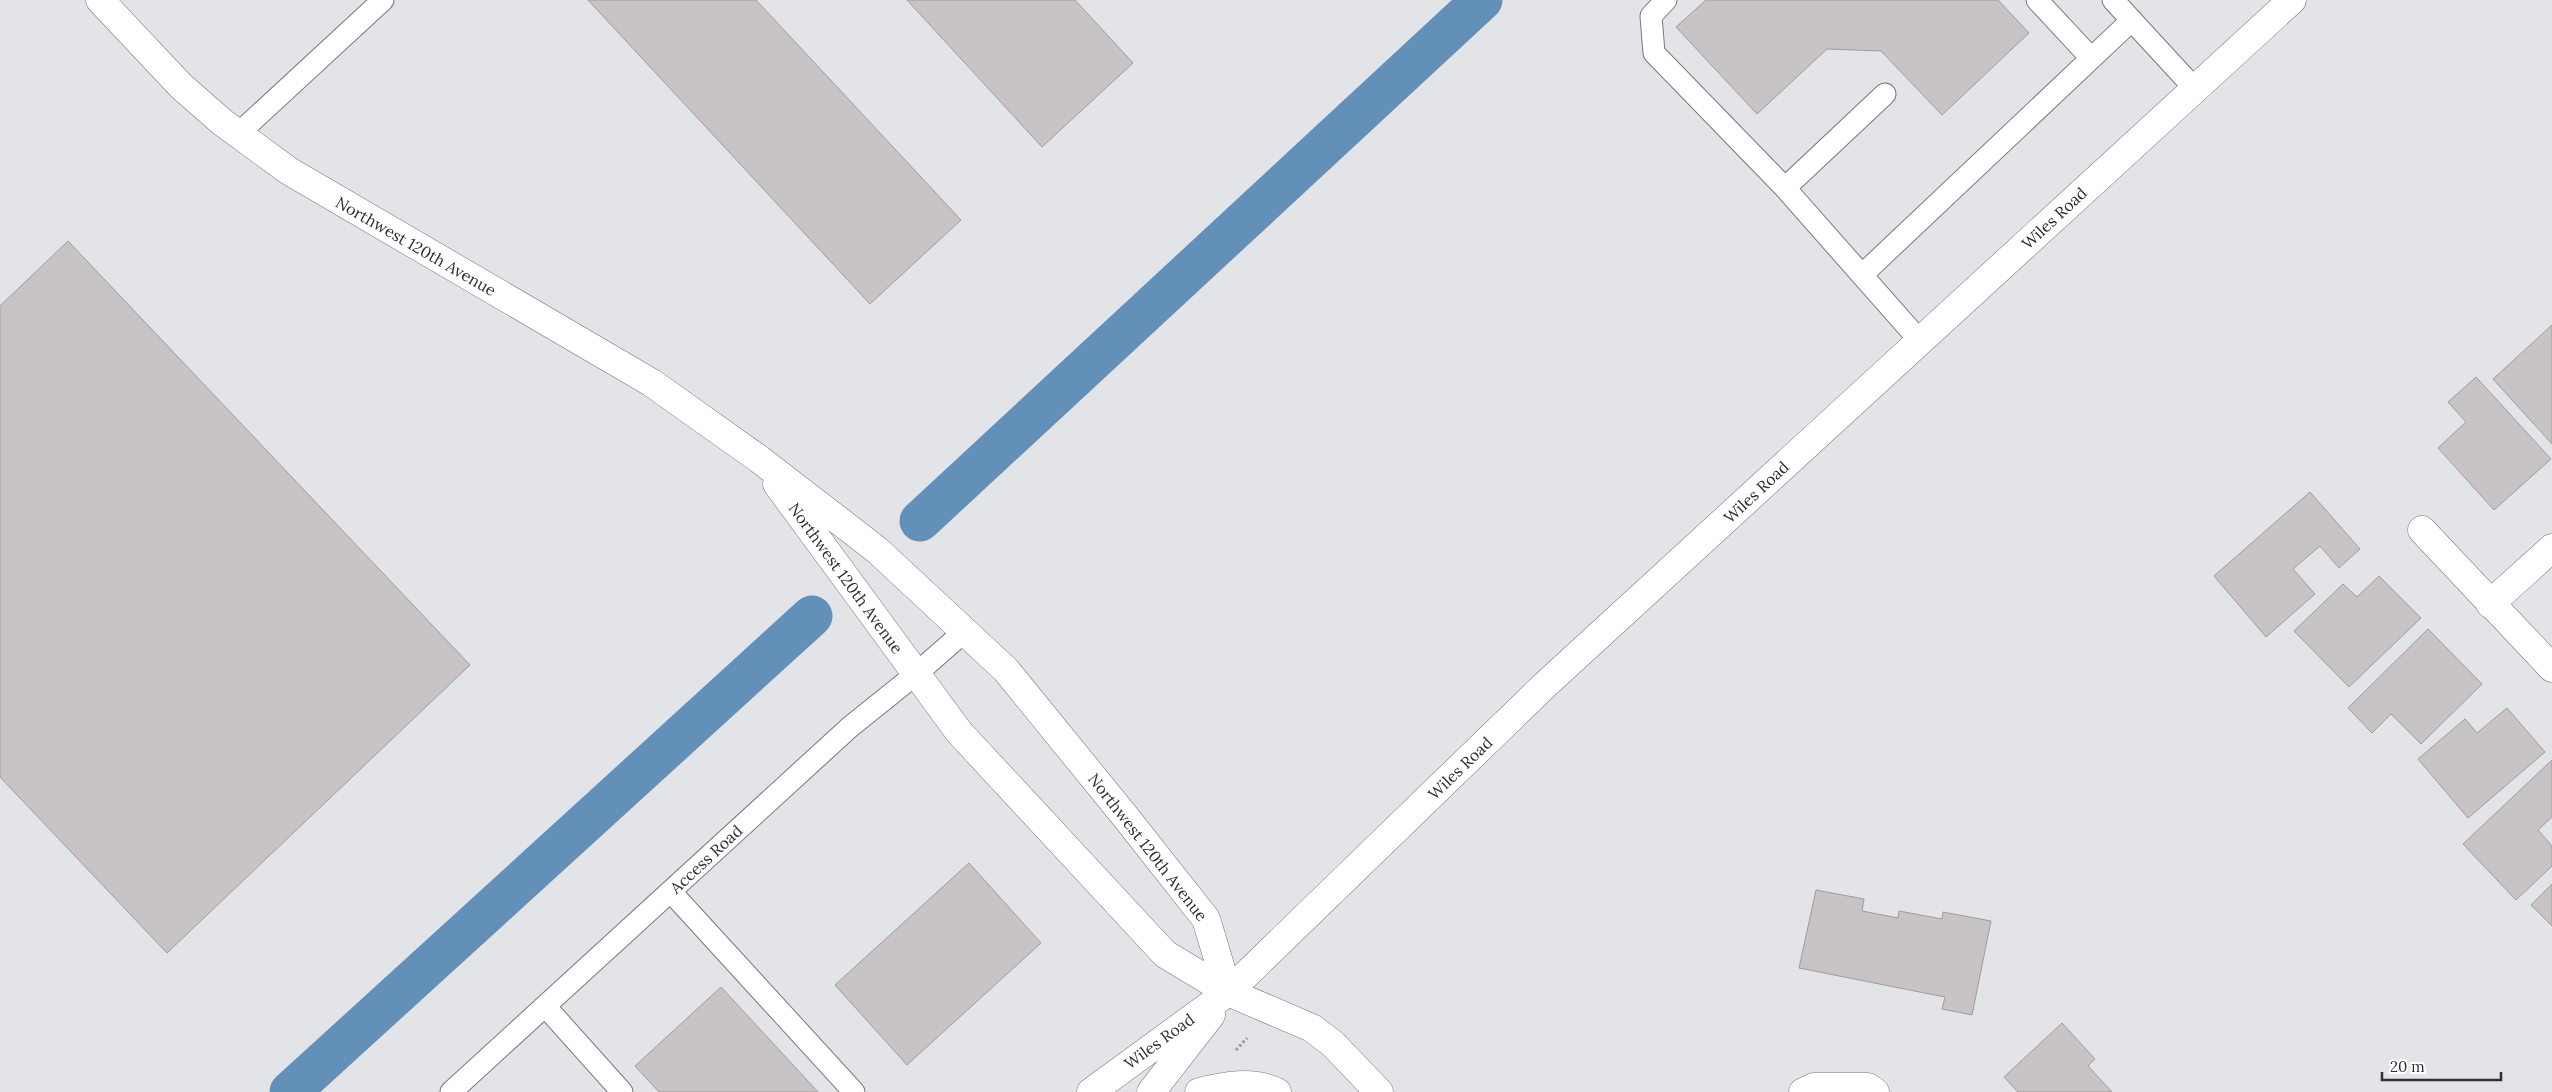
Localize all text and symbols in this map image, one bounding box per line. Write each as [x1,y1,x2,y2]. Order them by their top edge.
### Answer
street label: Wiles Road [2017,182,2091,253]
street label: Northwest 120th Avenue [332,192,500,300]
street label: Wiles Road [1719,456,1793,527]
street label: Northwest 120th Avenue [784,499,908,658]
street label: Wiles Road [1424,732,1497,804]
street label: Northwest 120th Avenue [1084,769,1212,925]
street label: Access Road [665,820,747,898]
street label: Wiles Road [1120,1009,1198,1073]
scale bar [2382,1050,2501,1082]
text: 20 m [2390,1057,2425,1076]

